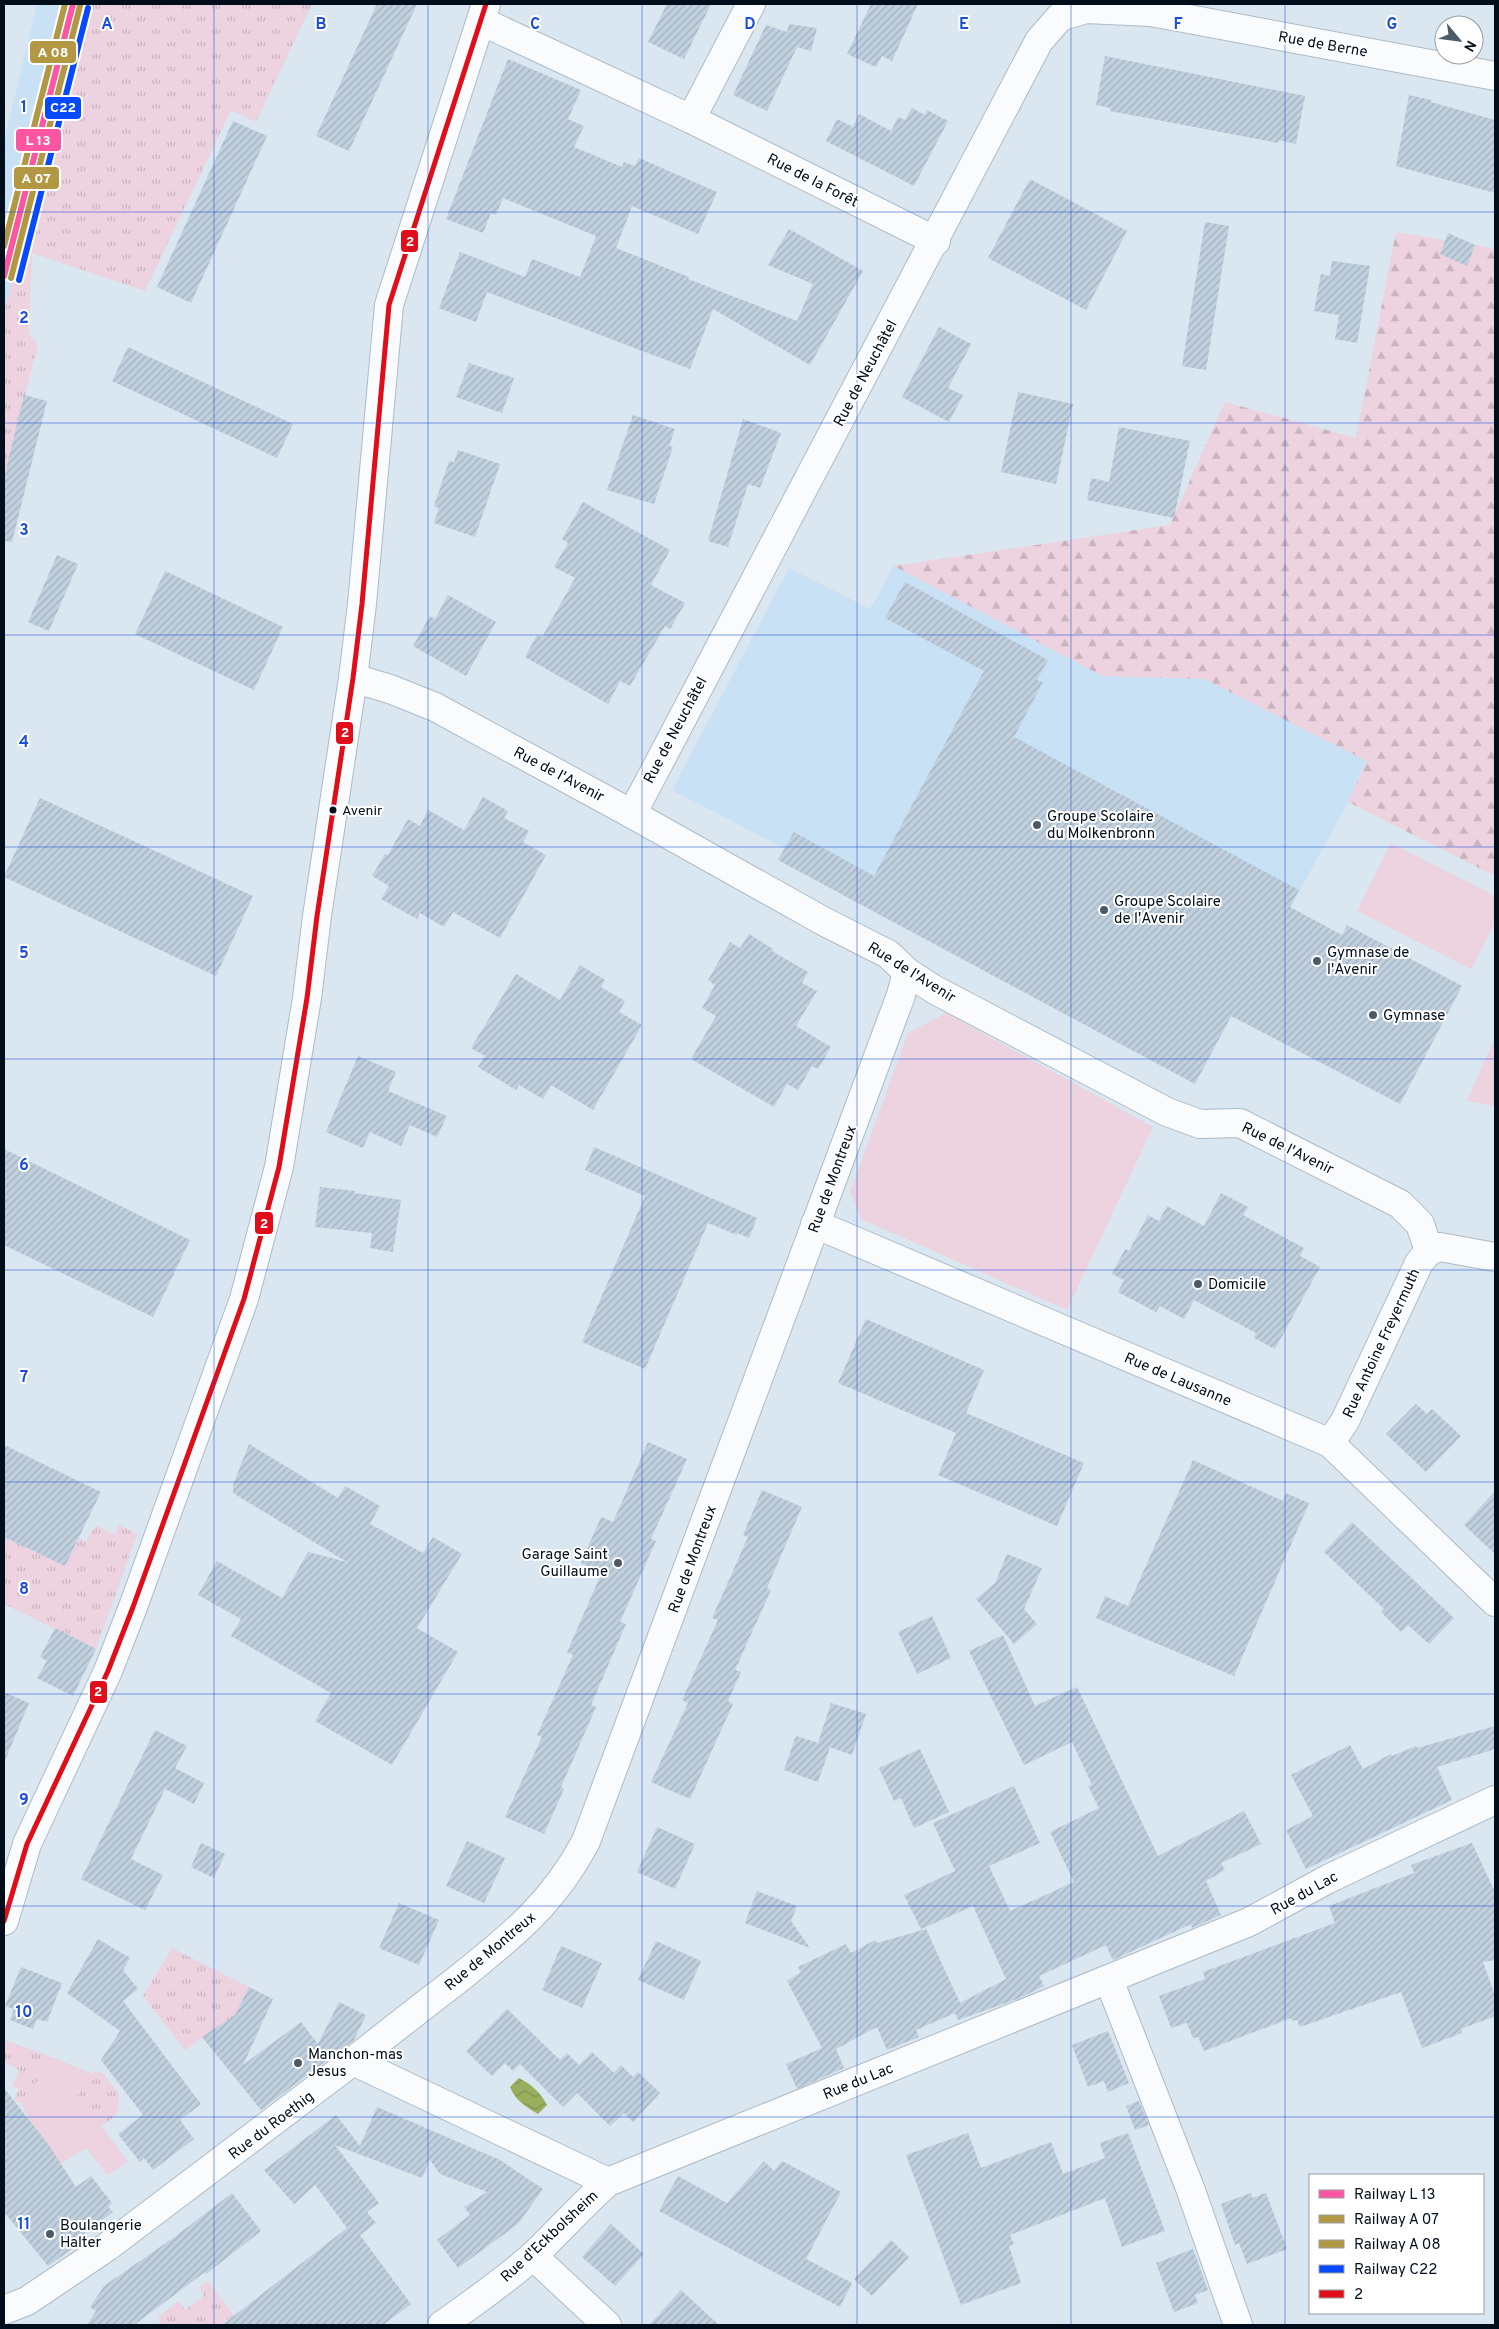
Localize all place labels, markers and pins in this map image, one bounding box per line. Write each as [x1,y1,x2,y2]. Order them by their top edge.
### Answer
place label: Avenir [342,803,383,820]
marker: Avenir [328,805,338,815]
place label: Groupe Scolaire du Molkenbronn [1047,808,1155,844]
marker: Groupe Scolaire du Molkenbronn [1031,819,1043,831]
place label: Groupe Scolaire de l'Avenir [1114,893,1221,929]
marker: Groupe Scolaire de l'Avenir [1098,904,1110,916]
place label: Gymnase de l'Avenir [1327,944,1409,980]
marker: Gymnase de l'Avenir [1311,955,1323,967]
place label: Gymnase [1383,1007,1445,1026]
marker: Gymnase [1367,1009,1379,1021]
place label: Domicile [1208,1276,1266,1295]
marker: Domicile [1192,1278,1204,1290]
place label: Garage Saint Guillaume [521,1546,608,1582]
marker: Garage Saint Guillaume [612,1557,624,1569]
place label: Manchon-mas Jesus [308,2046,403,2082]
marker: Manchon-mas Jesus [292,2057,304,2069]
place label: Boulangerie Halter [60,2217,142,2253]
marker: Boulangerie Halter [44,2228,56,2240]

